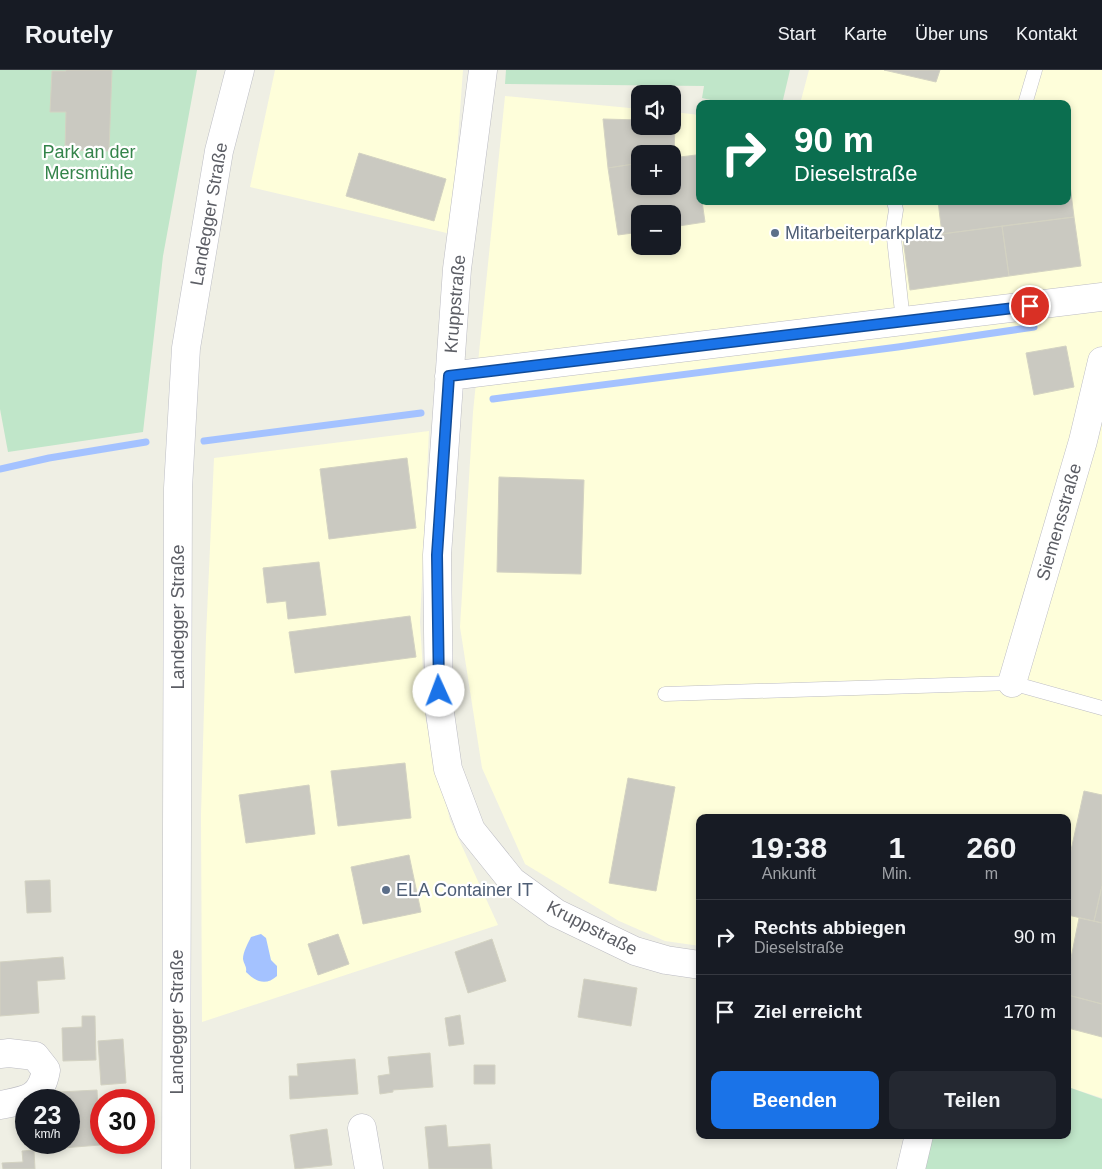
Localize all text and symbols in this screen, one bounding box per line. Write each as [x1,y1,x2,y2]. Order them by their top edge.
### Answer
text: Routely [25,21,113,48]
text: Start [778,24,816,44]
text: Karte [844,24,887,44]
text: Über uns [915,24,988,44]
text: Kontakt [1016,24,1077,44]
map controls [631,85,681,255]
button: sound [631,85,681,135]
icon: right [711,120,776,185]
text: 90 m [794,120,874,159]
street label: Landegger Straße [187,141,231,287]
park label: Park an der Mersmühle [42,142,136,183]
button: + [631,145,681,195]
text: Dieselstraße [794,161,917,186]
button: − [631,205,681,255]
place label: Mitarbeiterparkplatz [785,223,943,243]
marker: Mitarbeiterparkplatz [769,227,781,239]
street label: Kruppstraße [441,254,469,354]
pin [1009,285,1051,327]
icon: arrive [1016,292,1044,320]
street label: Siemensstraße [1033,461,1085,583]
street label: Landegger Straße [168,544,188,690]
position arrow [412,664,464,716]
text: 19:38 [750,831,827,864]
text: 1 [888,831,905,864]
text: 260 [966,831,1016,864]
text: Ankunft [762,865,816,882]
text: Min. [882,865,912,882]
text: m [985,865,998,882]
place label: ELA Container IT [396,880,533,900]
marker: ELA Container IT [380,884,392,896]
street label: Kruppstraße [543,897,641,959]
text: Rechts abbiegen [754,917,906,938]
icon: right [711,923,739,951]
text: 90 m [1014,926,1056,947]
text: Dieselstraße [754,939,844,956]
street label: Landegger Straße [167,949,187,1095]
icon: arrive [711,998,739,1026]
text: Ziel erreicht [754,1001,862,1022]
text: 170 m [1003,1001,1056,1022]
button: Beenden [711,1071,879,1129]
button: Teilen [889,1071,1056,1129]
speed limit sign: 30 [90,1089,155,1154]
text: 23 [34,1101,61,1129]
text: km/h [34,1127,61,1141]

